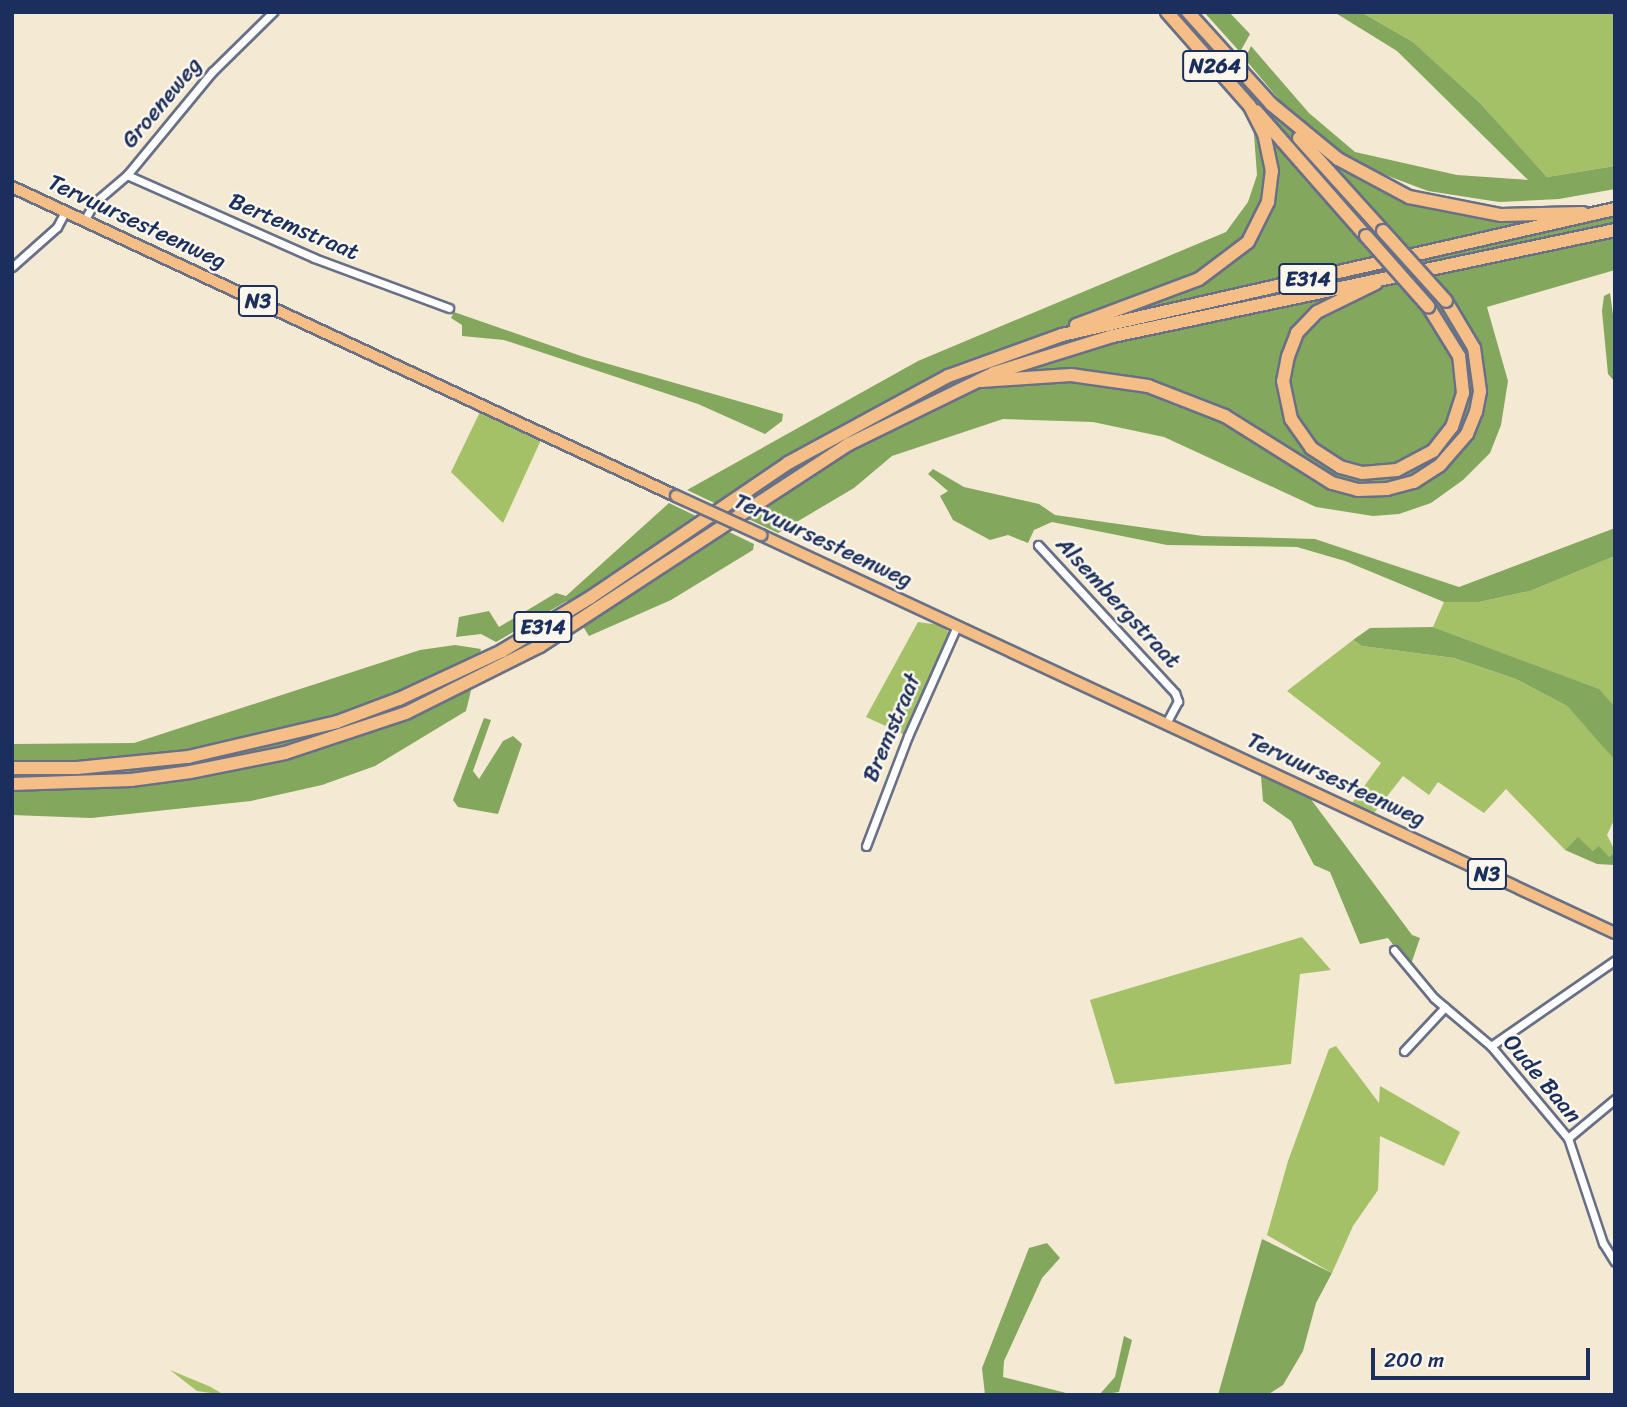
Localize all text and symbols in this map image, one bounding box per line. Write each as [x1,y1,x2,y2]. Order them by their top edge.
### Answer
road number: N264 [1182,48,1248,84]
street label: Groeneweg [116,52,208,154]
street label: Tervuursesteenweg [43,169,231,275]
street label: Bertemstraat [225,187,363,267]
road number: E314 [1278,262,1338,296]
road number: N3 [237,284,279,318]
street label: Tervuursesteenweg [729,488,917,594]
street label: Alsembergstraat [1050,531,1186,675]
road number: E314 [513,610,573,644]
street label: Bremstraat [857,670,927,786]
street label: Tervuursesteenweg [1242,727,1430,833]
road number: N3 [1466,856,1508,892]
street label: Oude Baan [1497,1029,1587,1129]
scale bar [1375,1334,1594,1378]
text: 200 m [1384,1341,1444,1379]

